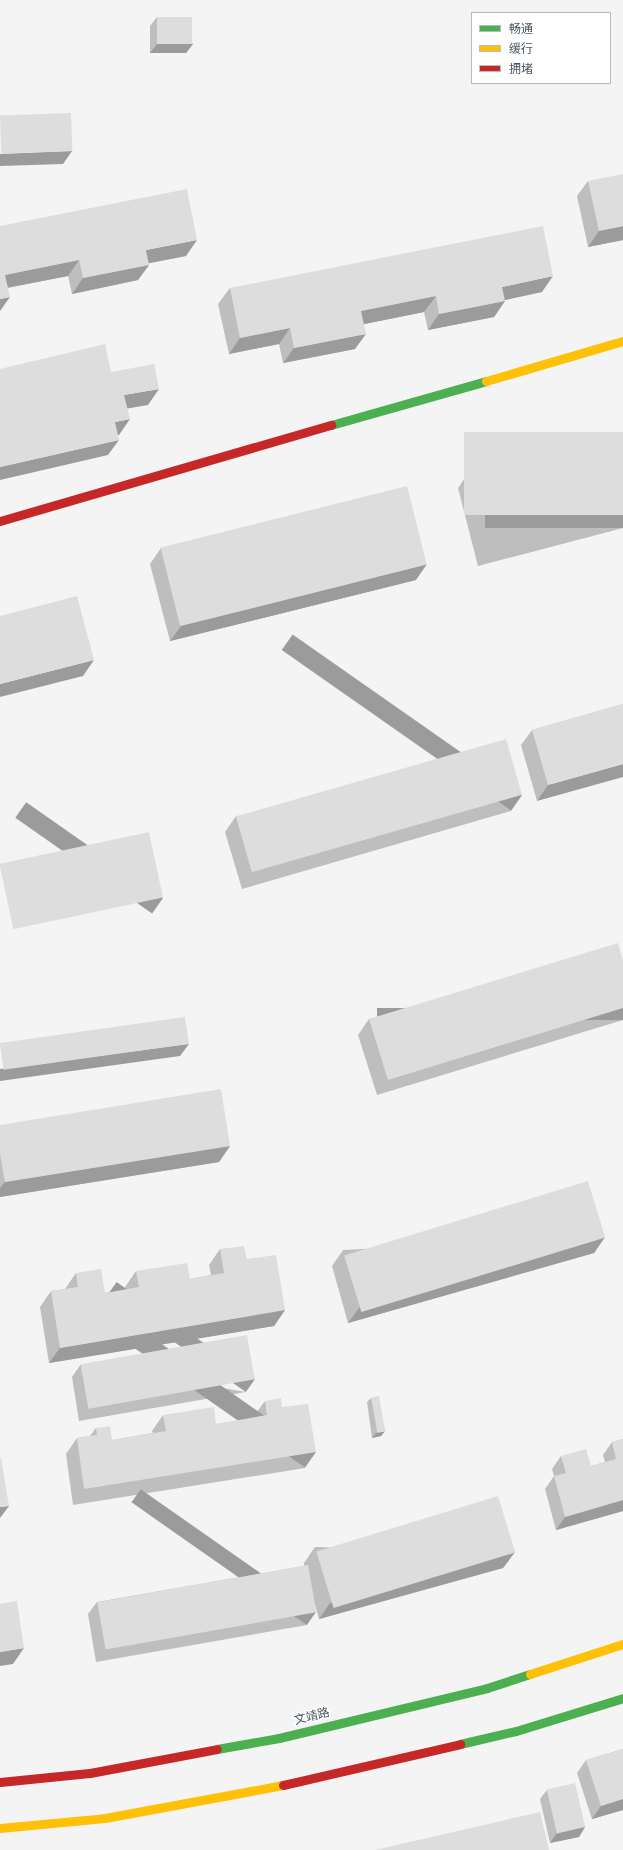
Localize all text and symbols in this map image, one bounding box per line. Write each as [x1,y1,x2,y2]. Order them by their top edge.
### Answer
legend [471,12,611,84]
text: 畅通 [509,22,533,37]
text: 缓行 [509,42,533,57]
text: 拥堵 [509,62,533,77]
street label: 文靖路 [293,1706,331,1728]

